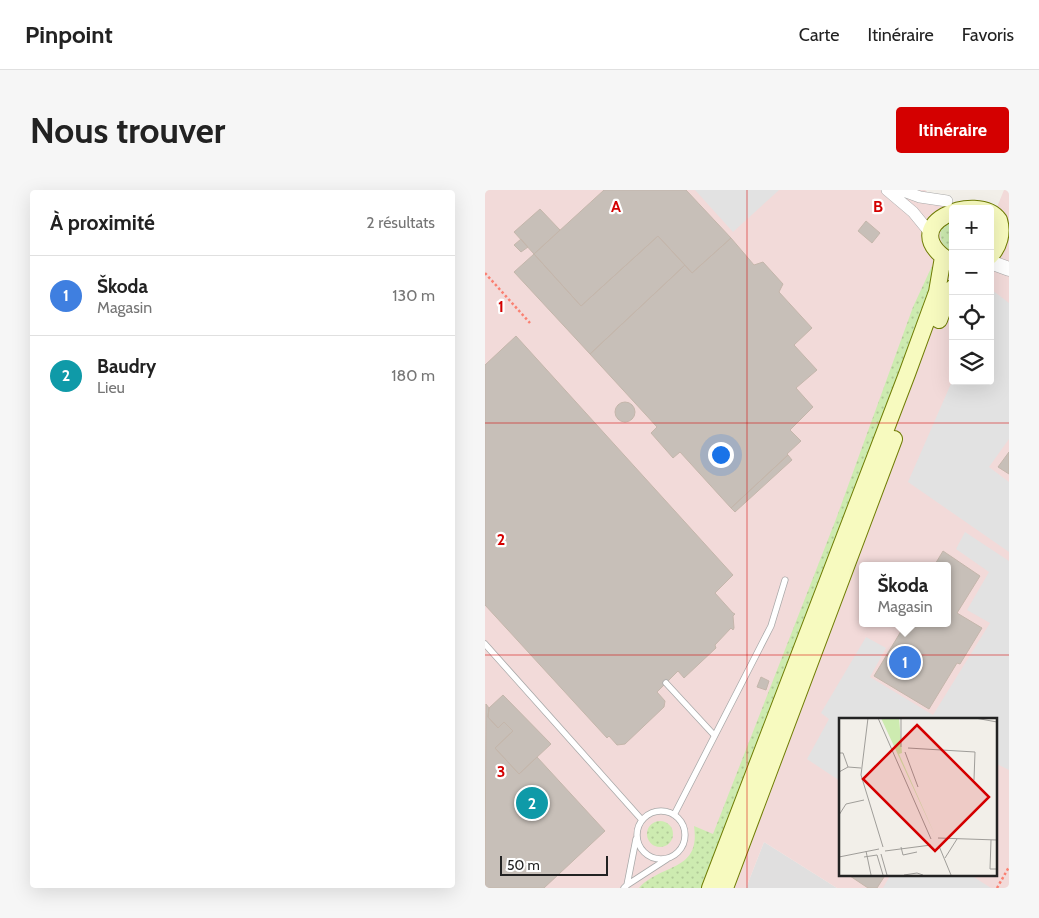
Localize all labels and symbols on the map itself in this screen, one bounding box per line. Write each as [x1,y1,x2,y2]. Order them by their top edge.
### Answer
text: A [611,197,621,216]
text: B [873,197,883,216]
text: 1 [498,297,504,316]
your location [708,442,734,468]
text: 2 [497,530,505,549]
pin: 1 [889,643,921,681]
inset map [839,718,997,876]
text: 3 [497,762,505,781]
pin: 2 [516,784,548,822]
scale bar [500,853,607,876]

